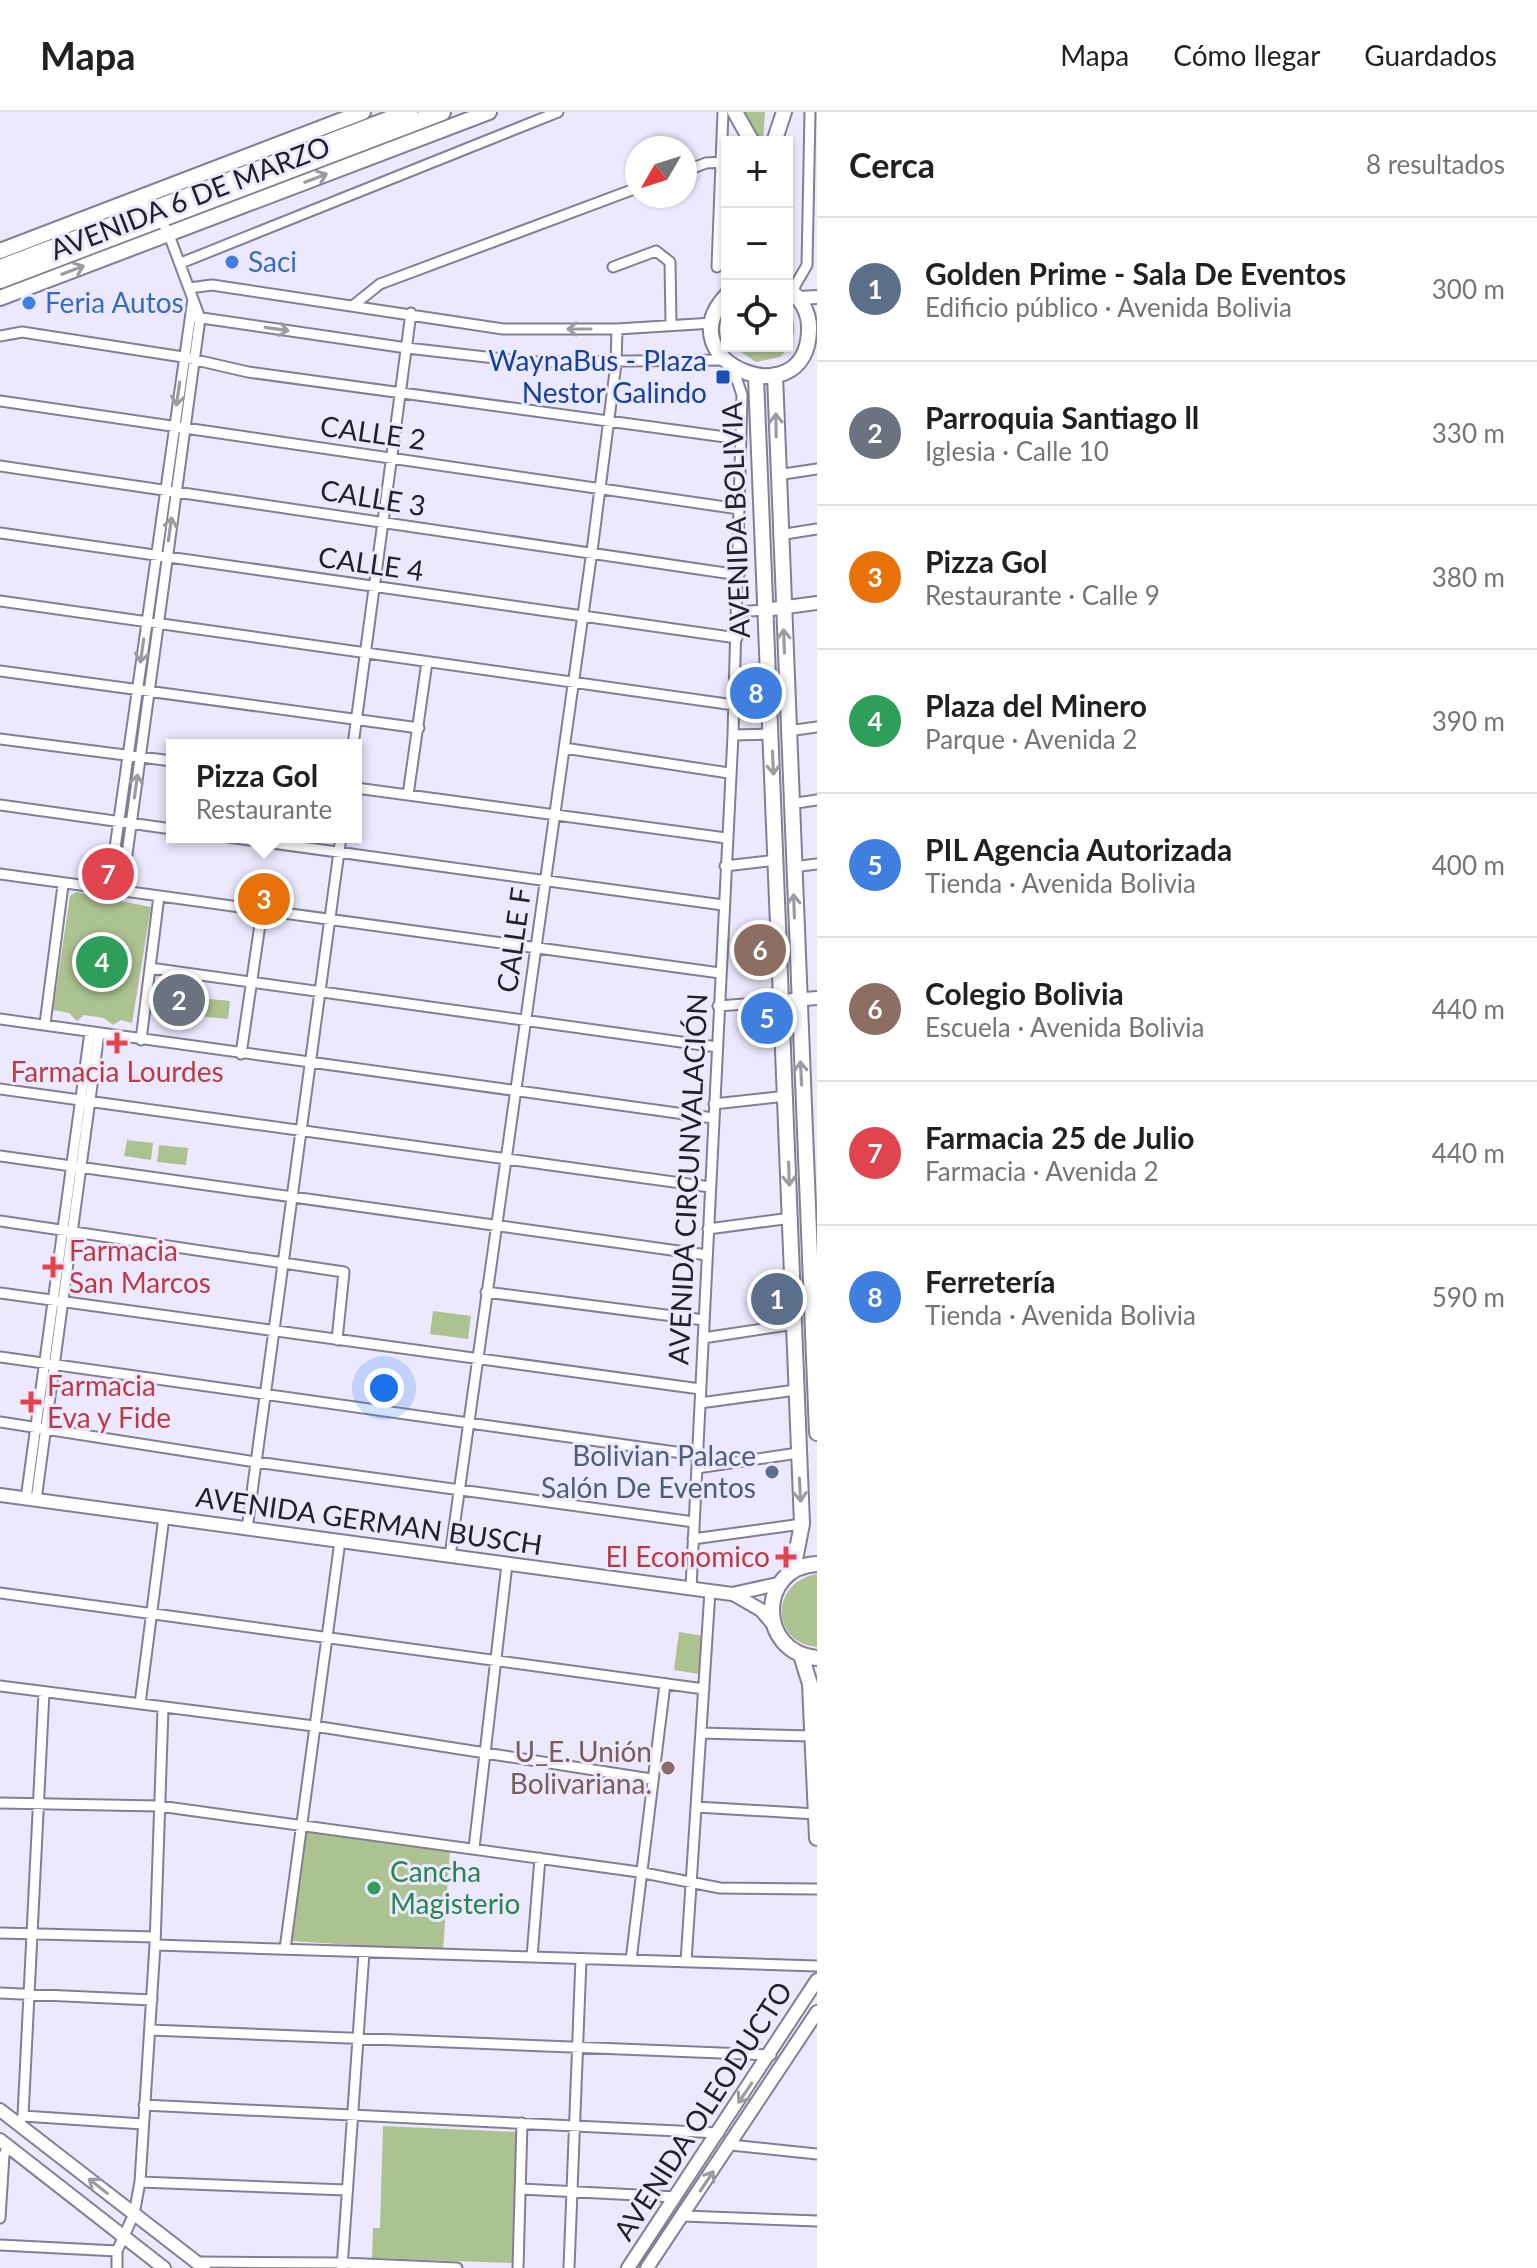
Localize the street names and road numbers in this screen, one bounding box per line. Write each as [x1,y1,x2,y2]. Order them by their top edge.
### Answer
street label: AVENIDA 6 DE MARZO [45,128,334,266]
street label: AVENIDA BOLIVIA [714,401,756,639]
street label: CALLE 2 [318,408,428,456]
street label: CALLE 3 [318,472,428,522]
street label: CALLE 4 [316,539,426,587]
street label: CALLE F [489,885,537,995]
street label: AVENIDA CIRCUNVALACIÓN [660,992,714,1366]
street label: AVENIDA GERMAN BUSCH [194,1479,544,1561]
street label: AVENIDA OLEODUCTO [606,1975,798,2246]

